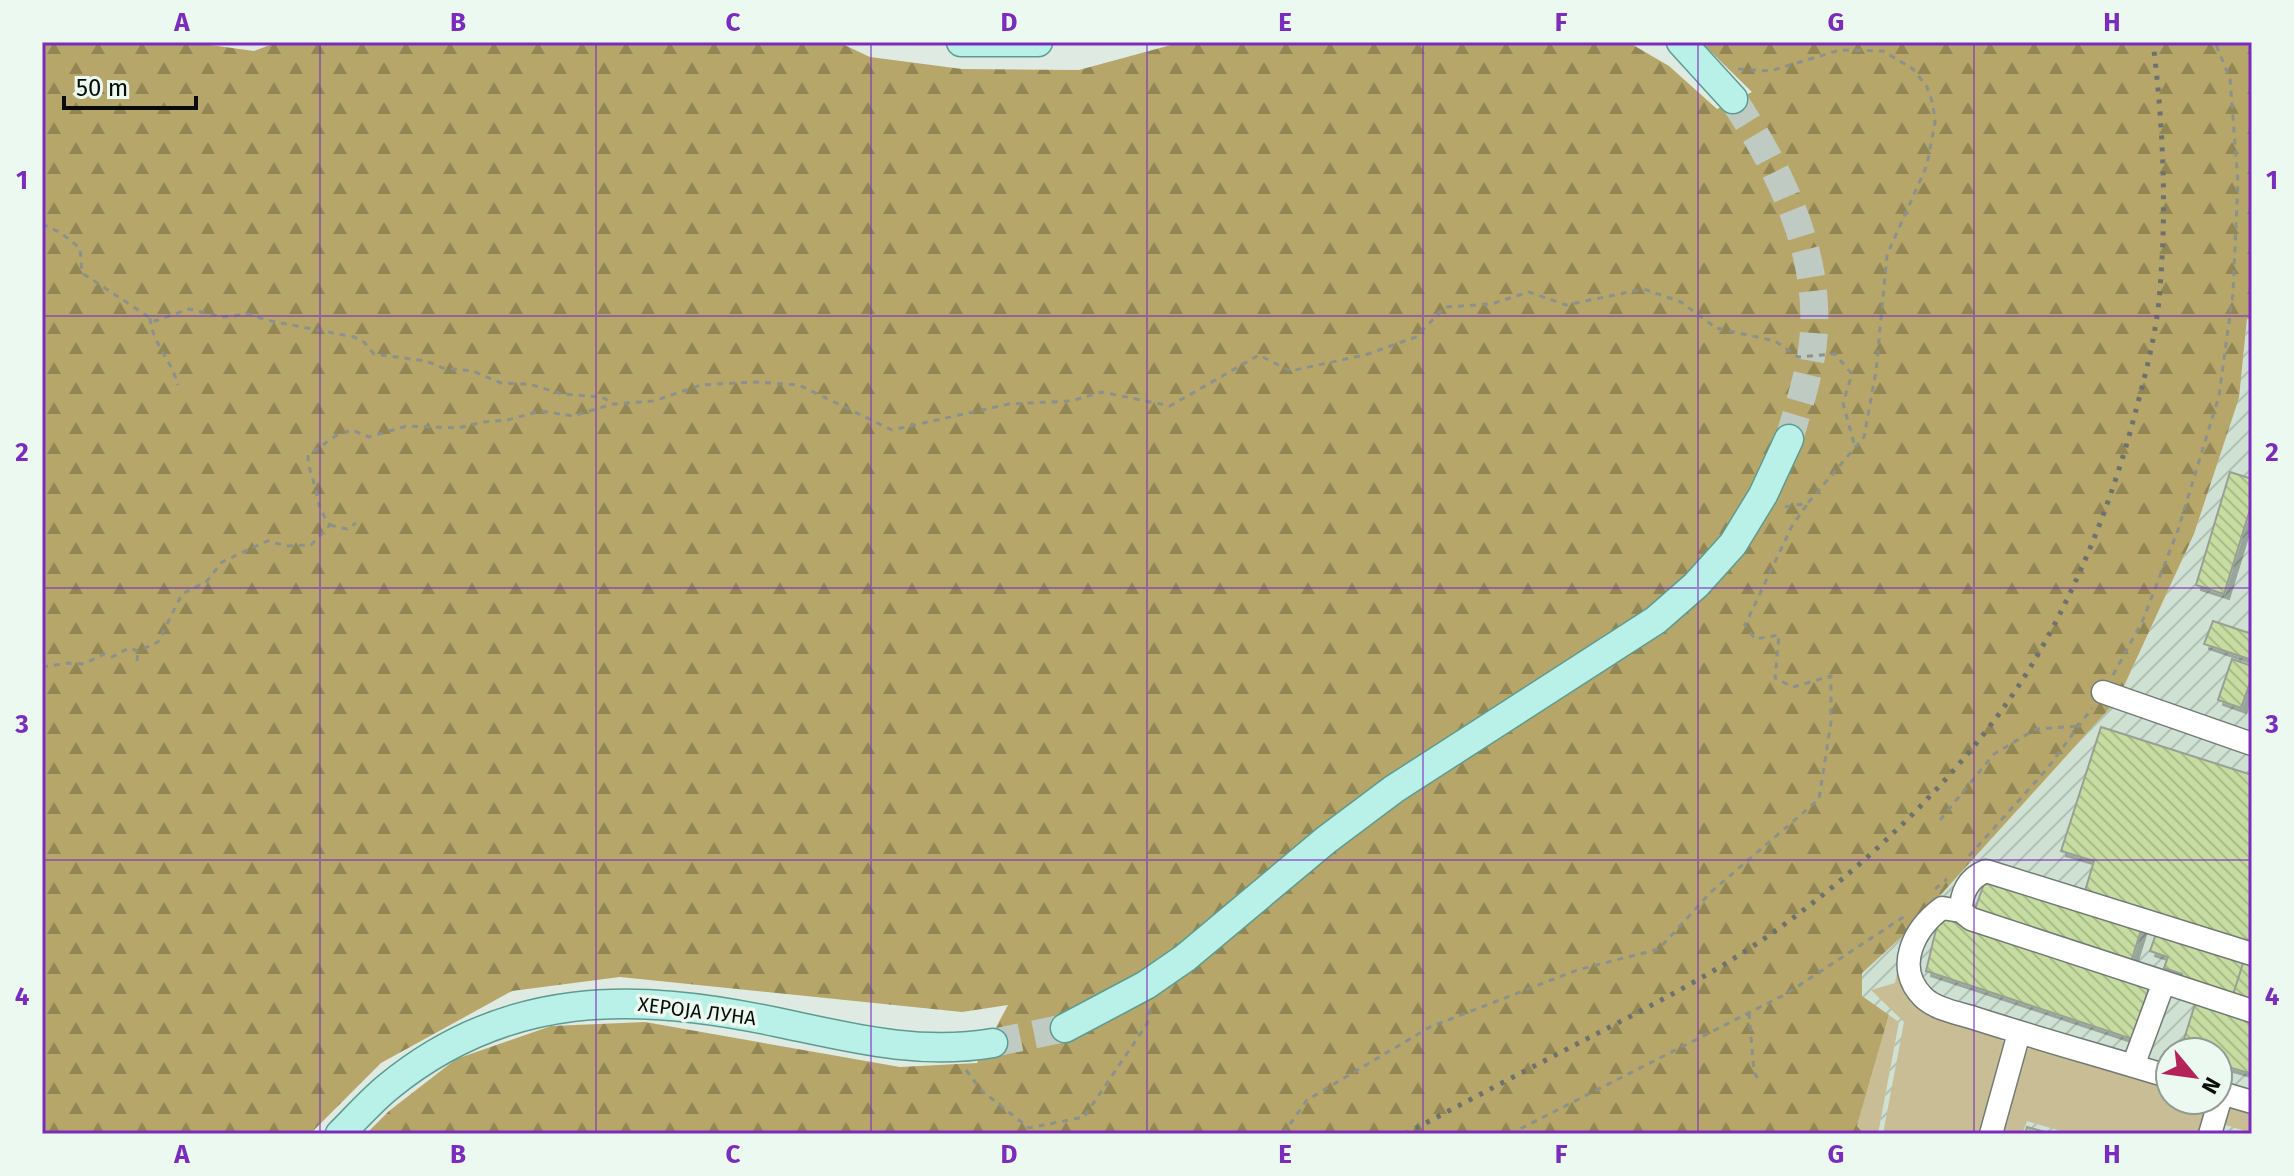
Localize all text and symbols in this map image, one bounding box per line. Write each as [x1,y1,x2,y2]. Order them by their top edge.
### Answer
text: A [173,7,190,38]
text: B [450,7,466,38]
text: C [726,7,741,38]
text: D [1001,7,1018,38]
text: E [1278,7,1292,38]
text: F [1555,7,1568,38]
text: G [1828,7,1844,38]
text: H [2103,7,2121,38]
scale bar [64,60,196,110]
text: 50 m [76,74,128,102]
text: 1 [16,165,28,196]
text: 1 [2266,165,2278,196]
text: 2 [15,437,29,468]
text: 2 [2265,437,2279,468]
text: 3 [14,709,29,740]
text: 3 [2264,709,2279,740]
text: 4 [15,981,30,1012]
text: 4 [2265,981,2280,1012]
street label: ХЕРОЈА ЛУНА [637,992,758,1030]
north arrow [2154,1036,2234,1116]
text: N [2196,1073,2226,1098]
text: A [173,1139,190,1170]
text: B [450,1139,466,1170]
text: C [726,1139,741,1170]
text: D [1001,1139,1018,1170]
text: E [1278,1139,1292,1170]
text: F [1555,1139,1568,1170]
text: G [1828,1139,1844,1170]
text: H [2103,1139,2121,1170]

